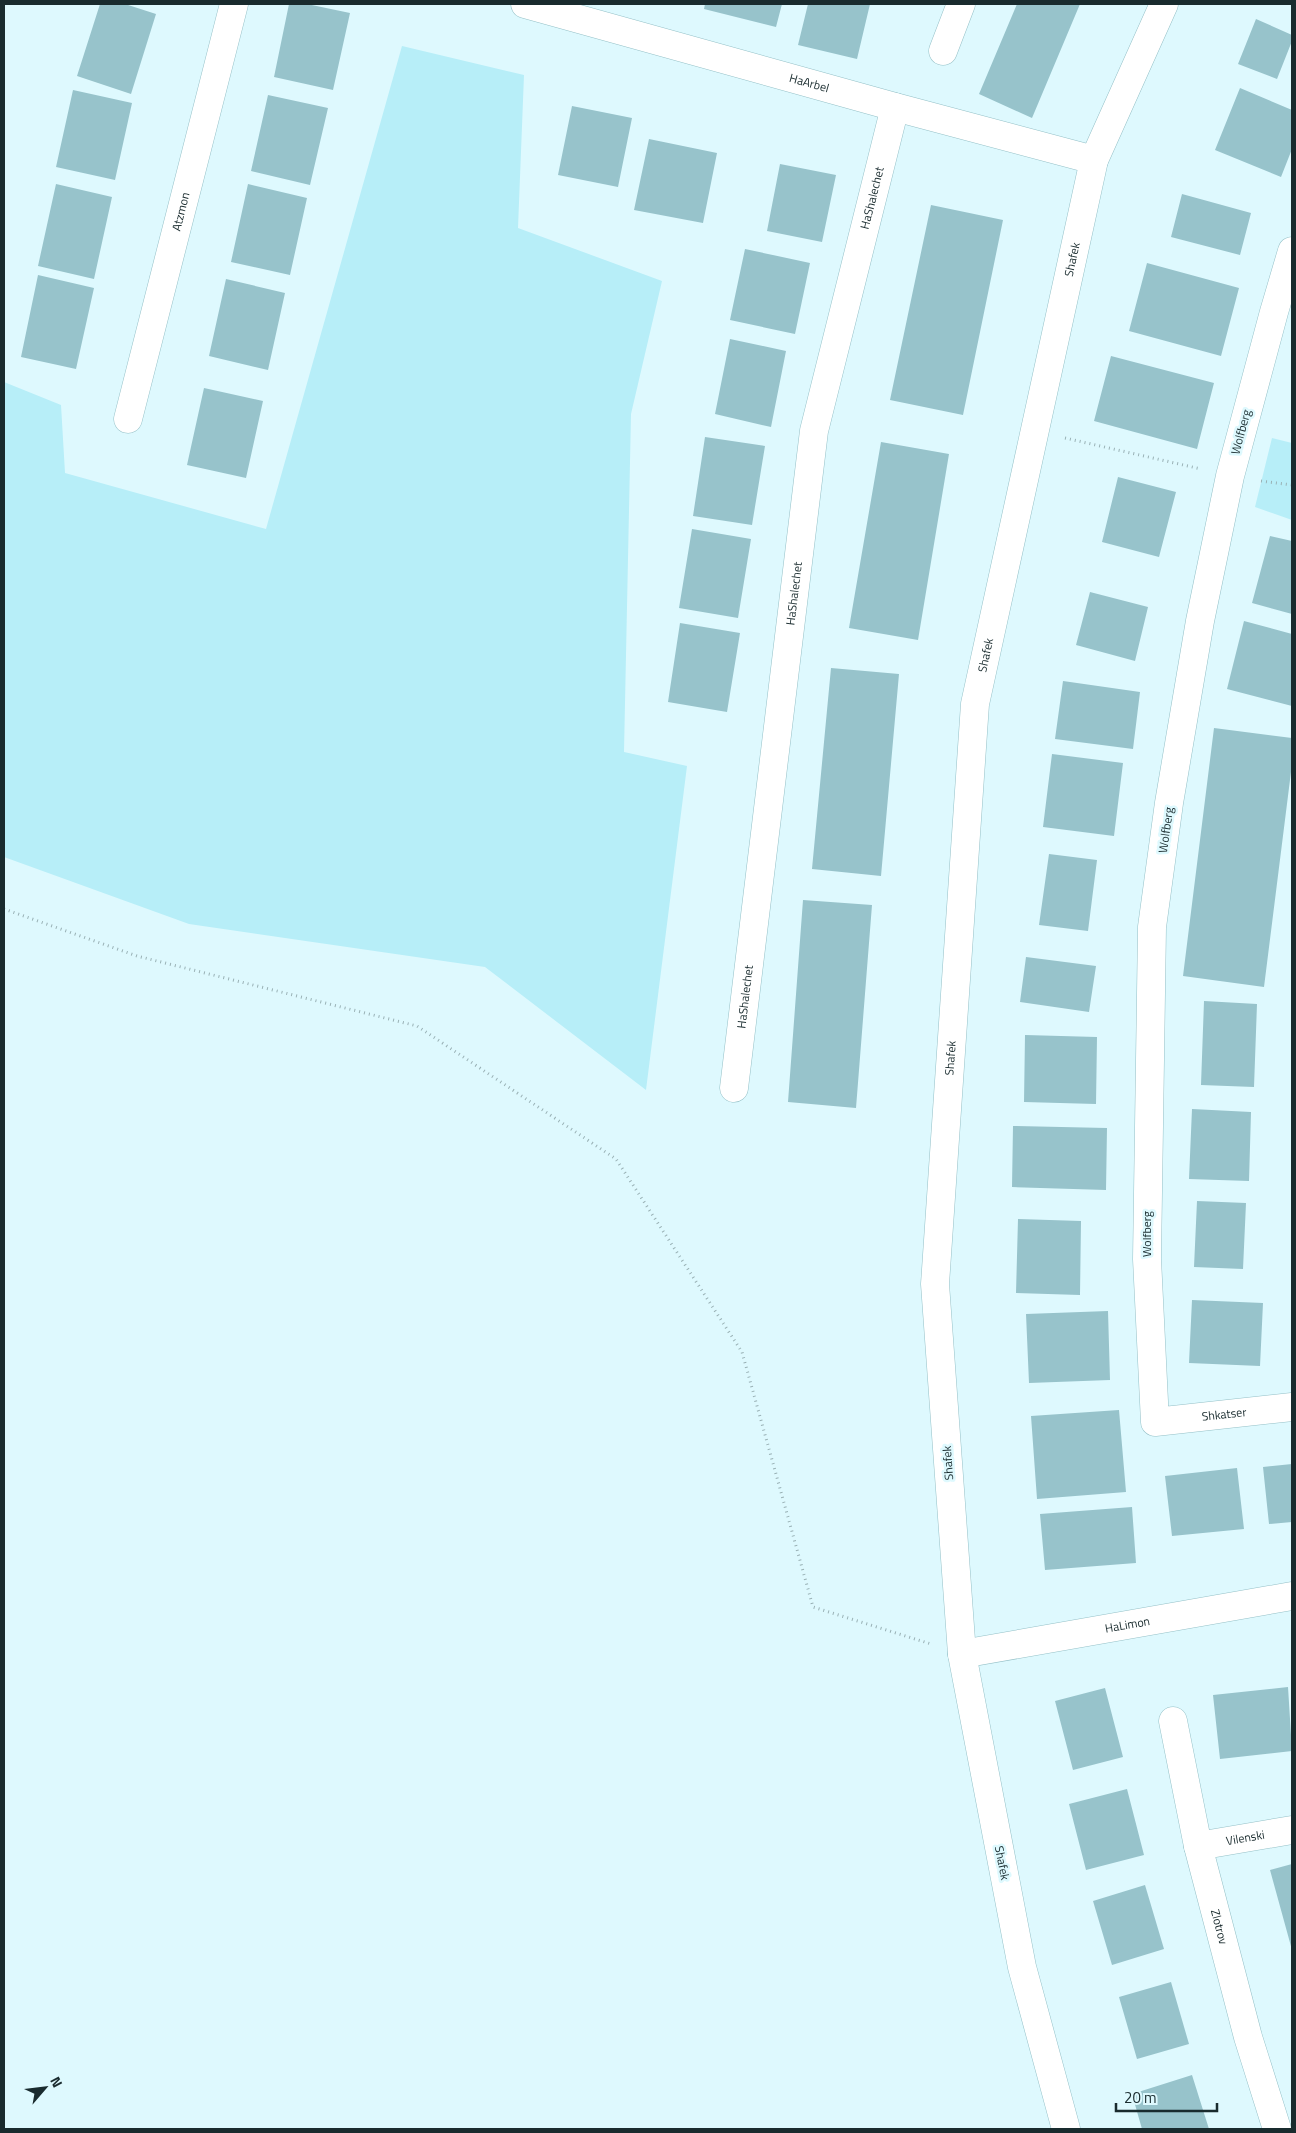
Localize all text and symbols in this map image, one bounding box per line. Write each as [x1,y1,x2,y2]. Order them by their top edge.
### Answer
street label: HaArbel [787,68,831,97]
street label: HaShalechet [855,164,889,231]
street label: Atzmon [166,190,195,233]
street label: Shafek [1059,240,1085,278]
street label: Wolfberg [1225,407,1256,457]
street label: HaShalechet [780,560,807,626]
street label: Shafek [972,636,998,674]
street label: Wolfberg [1153,806,1178,854]
street label: HaShalechet [731,963,758,1029]
street label: Shafek [939,1040,961,1076]
street label: Wolfberg [1137,1211,1156,1257]
street label: Shkatser [1201,1402,1247,1426]
street label: Shafek [937,1445,958,1481]
street label: HaLimon [1103,1611,1151,1638]
street label: Vilenski [1224,1825,1266,1850]
street label: Shafek [990,1844,1015,1882]
street label: Zlotrov [1206,1907,1233,1947]
north arrow [20,2063,70,2113]
text: N [45,2072,68,2091]
scale bar [1116,2080,1217,2112]
text: 20 m [1124,2086,1157,2109]

